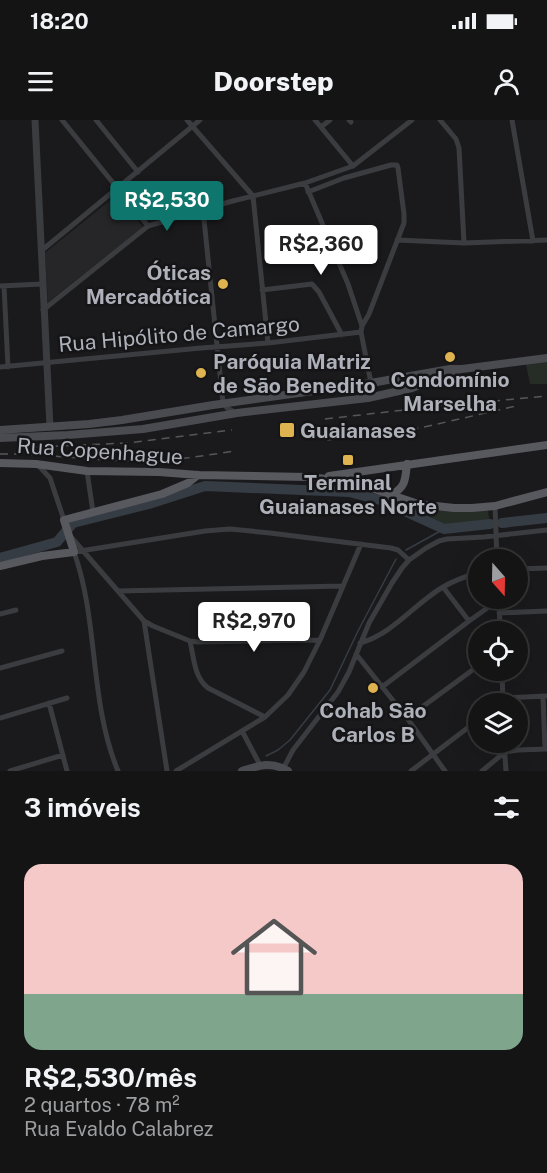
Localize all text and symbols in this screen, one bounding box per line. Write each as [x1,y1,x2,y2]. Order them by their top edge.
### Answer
text: 18:20 [30,8,89,34]
icon: menu [24,65,57,98]
text: Doorstep [213,65,334,97]
icon: person [490,65,523,98]
pin: R$2,530 [112,181,222,232]
text: R$2,530 [124,188,210,212]
pin: R$2,360 [266,225,376,276]
text: R$2,360 [278,232,364,256]
place label: Óticas Mercadótica [86,260,211,309]
marker: Óticas Mercadótica [216,277,230,291]
street label: Rua Hipólito de Camargo [57,311,301,357]
place label: Paróquia Matriz de São Benedito [213,349,376,398]
marker: Condomínio Marselha [443,350,457,364]
marker: Paróquia Matriz de São Benedito [194,366,208,380]
place label: Condomínio Marselha [390,367,510,416]
place label: Guaianases [300,418,416,443]
marker: Guaianases [278,421,296,439]
street label: Rua Copenhague [16,433,184,469]
marker: Terminal Guaianases Norte [341,453,355,467]
place label: Terminal Guaianases Norte [259,470,437,519]
north arrow [468,549,528,609]
map controls [468,549,528,753]
pin: R$2,970 [199,602,309,653]
text: R$2,970 [212,609,296,633]
button: locate [468,621,528,681]
marker: Cohab São Carlos B [366,681,380,695]
button: layers [468,693,528,753]
place label: Cohab São Carlos B [319,698,427,747]
icon: filters [490,791,523,824]
text: 3 imóveis [24,792,141,823]
icon: home [220,903,328,1011]
text: R$2,530/mês [24,1062,197,1093]
text: 2 quartos · 78 m² [24,1093,180,1117]
text: Rua Evaldo Calabrez [24,1117,213,1141]

